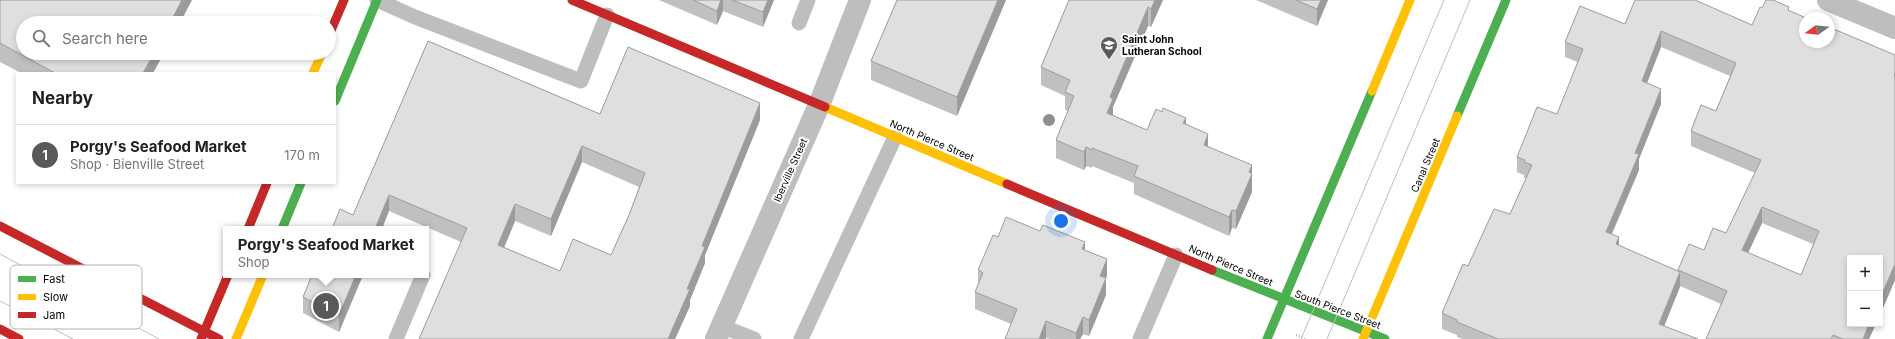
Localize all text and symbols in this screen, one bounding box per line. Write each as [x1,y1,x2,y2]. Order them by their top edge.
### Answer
north arrow [1799,12,1835,48]
search box [16,16,336,60]
icon: search [30,27,52,49]
text: Search here [62,29,148,48]
place label: Saint John Lutheran School [1122,33,1202,57]
school or university icon: Saint John Lutheran School [1099,35,1119,60]
text: Nearby [32,88,93,108]
street label: North Pierce Street [888,117,977,163]
street label: Canal Street [1408,135,1442,194]
street label: Iberville Street [771,136,810,204]
text: Porgy's Seafood Market [70,137,246,156]
text: 1 [42,147,48,163]
text: 170 m [284,147,320,163]
text: Shop · Bienville Street [70,156,204,172]
your location [1051,211,1071,231]
popup [223,226,429,278]
text: Porgy's Seafood Market [238,235,414,254]
street label: North Pierce Street [1187,242,1276,288]
text: Shop [238,254,270,270]
map controls [1847,255,1883,327]
button: + [1847,255,1883,291]
legend [10,265,142,329]
text: Fast [43,272,65,286]
street label: South Pierce Street [1293,287,1383,331]
text: Slow [43,290,68,304]
pin: 1 [313,291,339,321]
button: − [1847,291,1883,327]
text: Jam [43,308,65,322]

